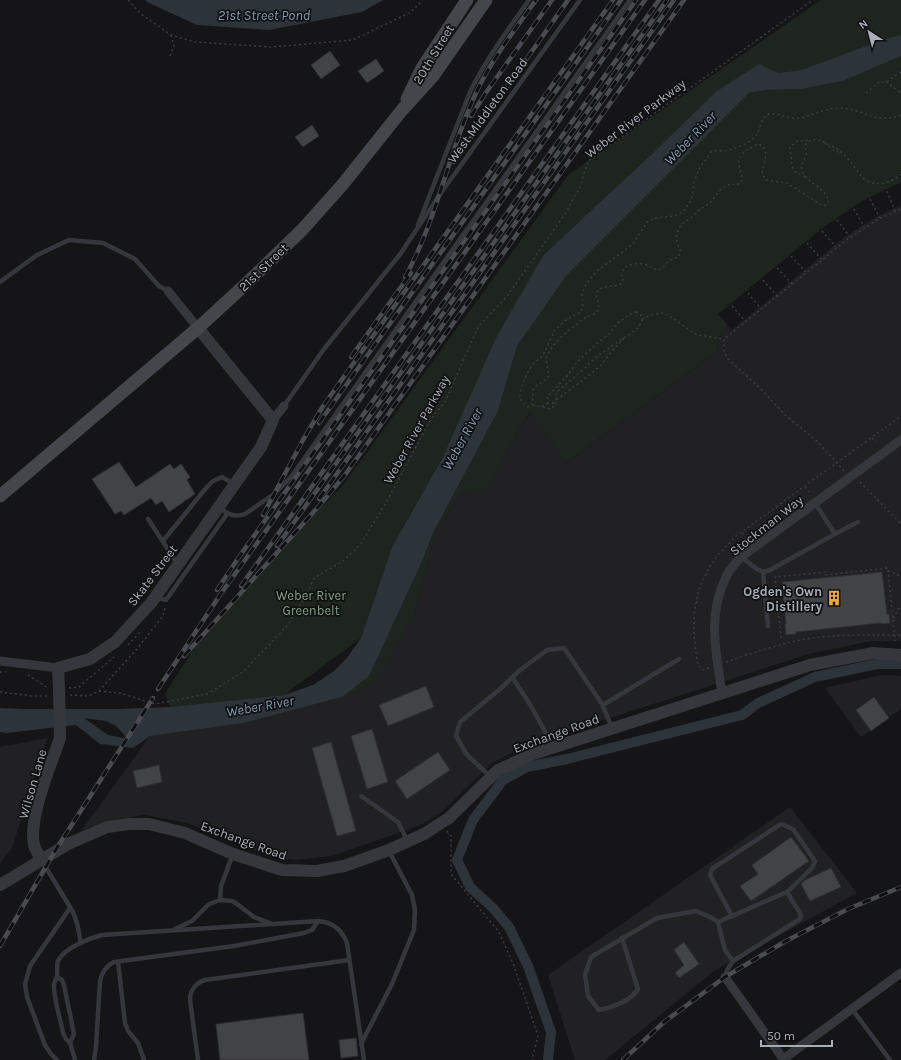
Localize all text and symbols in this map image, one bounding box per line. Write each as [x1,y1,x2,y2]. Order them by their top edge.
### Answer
water label: 21st Street Pond [218,7,311,24]
north arrow [849,12,889,52]
text: N [856,17,870,32]
street label: 20th Street [410,22,457,87]
street label: West Middleton Road [444,55,531,166]
street label: Weber River Parkway [582,76,688,161]
water label: Weber River [661,107,721,169]
street label: 21st Street [236,240,291,294]
street label: Weber River Parkway [380,372,453,486]
water label: Weber River [438,404,487,473]
street label: Stockman Way [727,492,806,559]
street label: Skate Street [125,542,180,609]
place label: Ogden's Own Distillery [743,584,822,614]
park label: Weber River Greenbelt [276,588,346,618]
building icon: Ogden's Own Distillery [825,589,843,607]
water label: Weber River [225,692,296,721]
street label: Exchange Road [511,711,601,756]
street label: Wilson Lane [15,747,50,821]
street label: Exchange Road [199,818,289,863]
scale bar [761,1022,832,1048]
text: 50 m [767,1029,795,1043]

